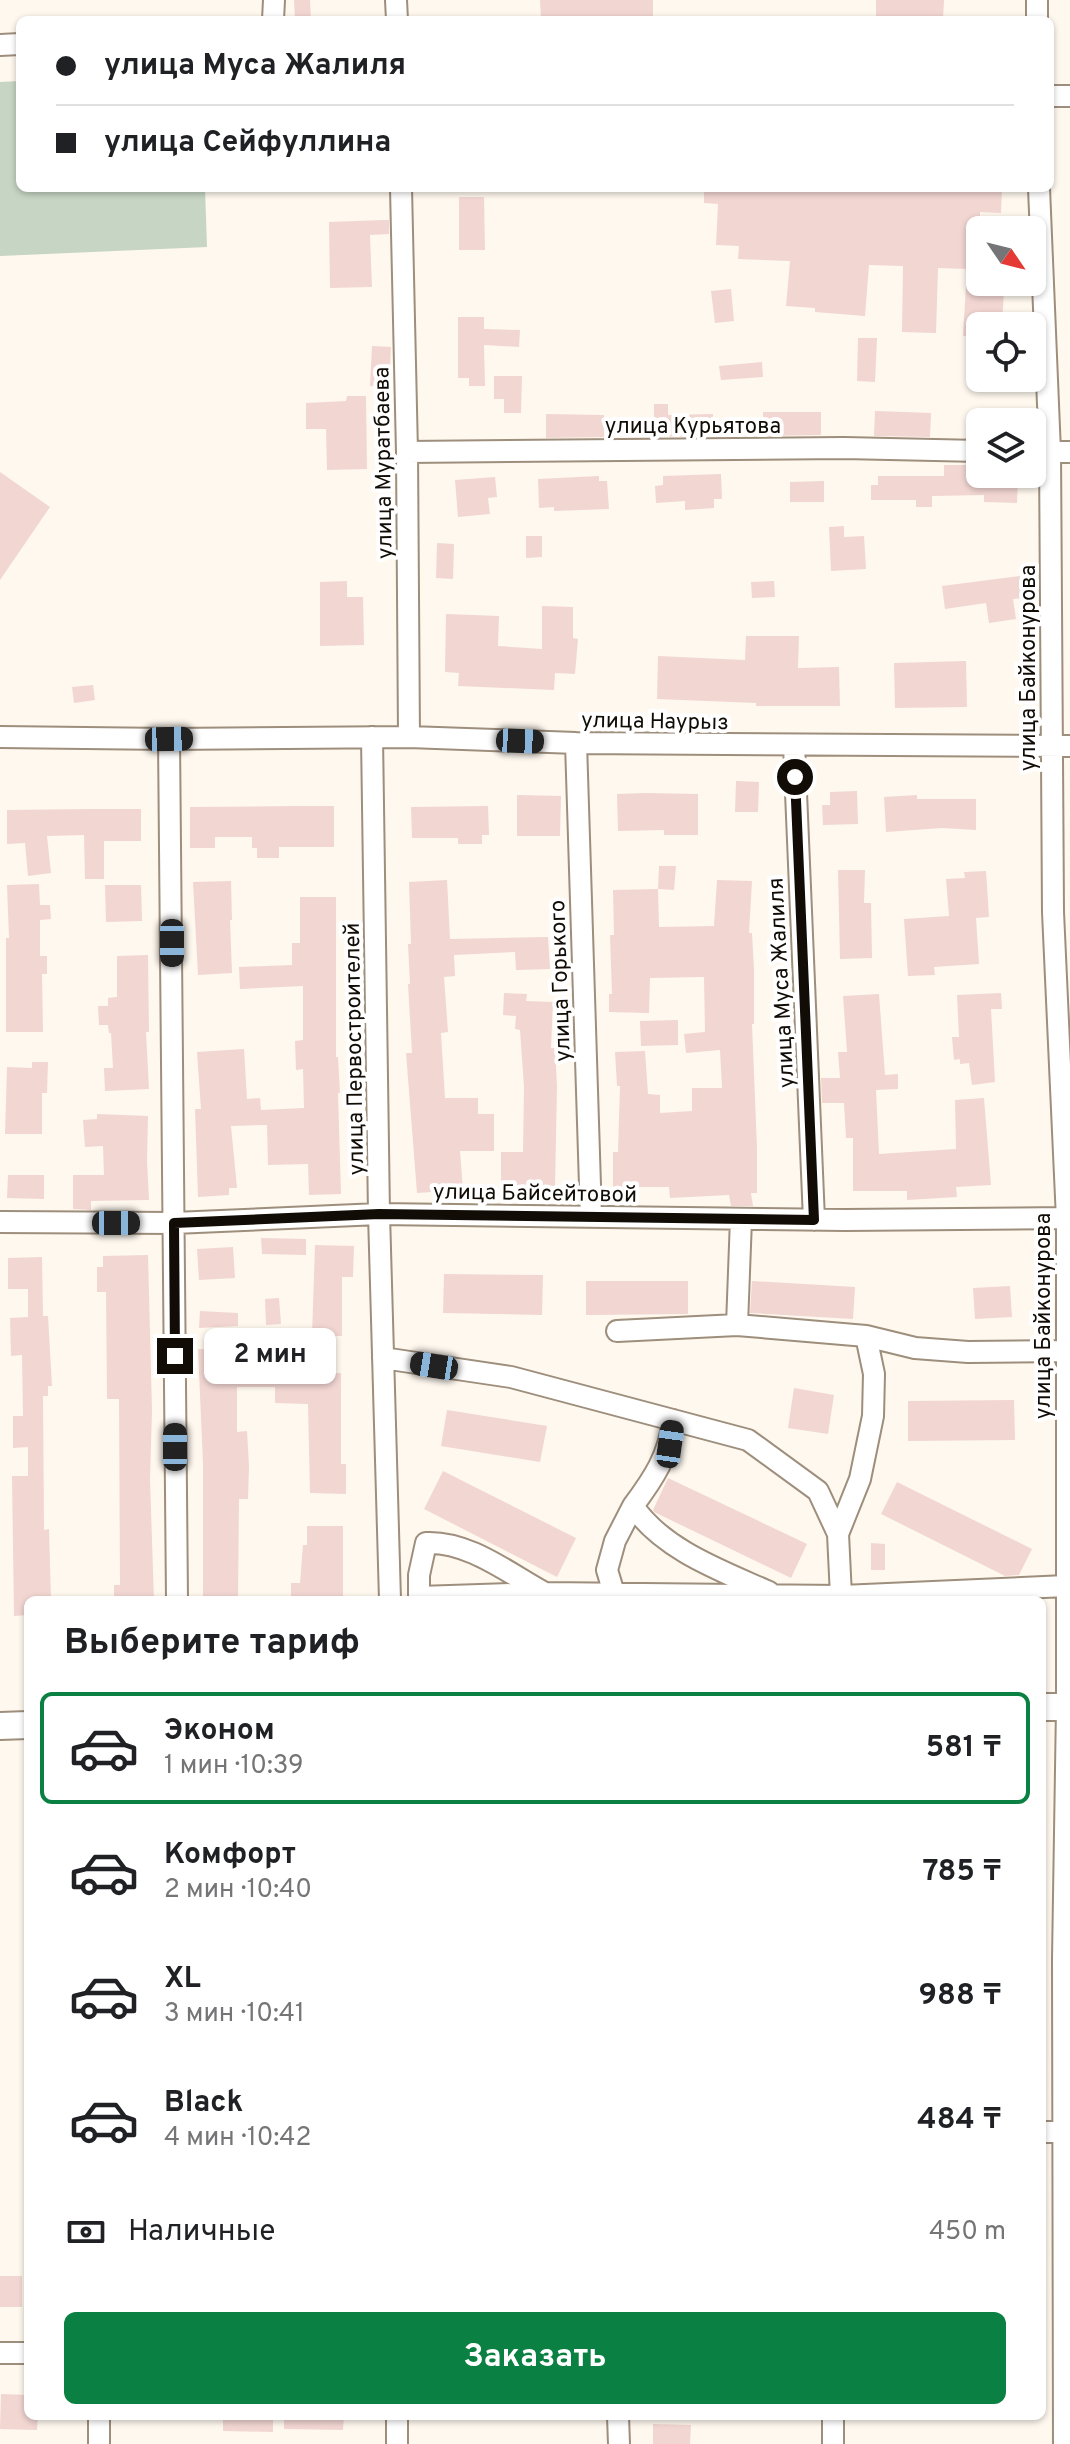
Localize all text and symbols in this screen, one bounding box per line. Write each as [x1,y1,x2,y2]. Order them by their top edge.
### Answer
text: улица Муса Жалиля [104,48,406,85]
text: улица Сейфуллина [104,125,391,162]
north arrow [966,216,1046,296]
map controls [966,216,1046,488]
button: locate [966,312,1046,392]
street label: улица Муратбаева [369,366,400,559]
button: layers [966,408,1046,488]
street label: улица Курьятова [605,414,781,441]
street label: улица Байконурова [1016,565,1043,771]
street label: улица Наурыз [581,708,729,737]
car [145,727,193,751]
car [496,728,544,754]
route start [777,759,813,795]
street label: улица Муса Жалиля [764,877,801,1089]
street label: улица Горького [545,900,578,1062]
car [160,919,184,967]
street label: улица Первостроителей [340,922,371,1176]
street label: улица Байсейтовой [433,1179,637,1210]
car [92,1211,140,1235]
street label: улица Байконурова [1031,1213,1058,1419]
callout: 2 мин [203,1328,335,1384]
route end [157,1338,193,1374]
text: 2 мин [233,1339,307,1372]
car [408,1350,460,1382]
car [655,1419,685,1469]
car [163,1423,187,1471]
text: Выберите тариф [64,1621,360,1667]
icon: car [68,1712,140,1784]
text: Эконом [164,1713,275,1750]
text: 581 ₸ [926,1730,1002,1767]
text: 1 мин · 10:39 [164,1750,303,1783]
icon: car [68,1836,140,1908]
text: Комфорт [164,1837,296,1874]
text: 785 ₸ [922,1854,1002,1891]
text: 2 мин · 10:40 [164,1874,312,1907]
icon: car [68,1960,140,2032]
text: XL [164,1961,201,1998]
text: 988 ₸ [919,1978,1002,2015]
text: 3 мин · 10:41 [164,1998,305,2031]
icon: car [68,2084,140,2156]
text: Black [164,2085,243,2122]
text: 484 ₸ [917,2102,1002,2139]
text: 4 мин · 10:42 [164,2122,311,2155]
icon: cash [64,2210,108,2254]
text: Наличные [128,2214,275,2251]
text: 450 m [929,2216,1006,2249]
button: Заказать [64,2312,1006,2404]

